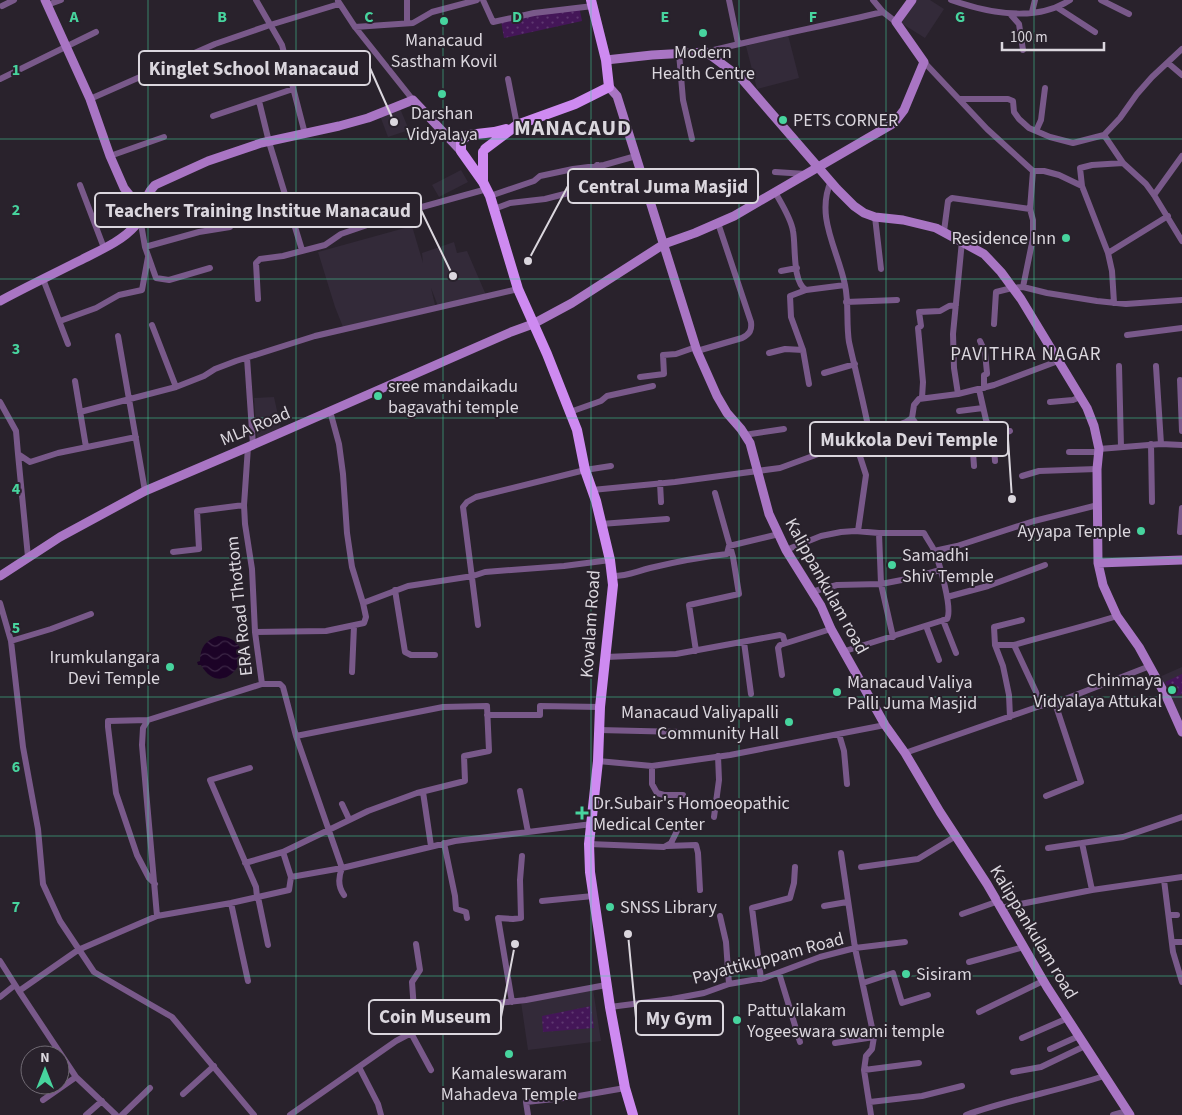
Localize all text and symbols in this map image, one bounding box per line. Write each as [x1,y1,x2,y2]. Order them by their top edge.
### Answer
text: A [68,6,79,28]
text: B [217,6,227,28]
text: C [364,6,374,28]
text: D [512,6,522,28]
text: E [661,6,669,28]
text: F [809,6,817,28]
text: G [955,6,965,28]
marker: Manacaud Sastham Kovil [438,15,450,27]
scale bar [1002,20,1104,52]
marker: Modern Health Centre [697,27,709,39]
text: 100 m [1010,27,1048,48]
place label: Manacaud Sastham Kovil [391,28,497,74]
place label: Modern Health Centre [651,40,755,86]
callout: Kinglet School Manacaud [139,51,370,85]
text: Kinglet School Manacaud [149,56,359,83]
text: 1 [12,59,20,81]
marker: Darshan Vidyalaya [436,88,448,100]
place label: Darshan Vidyalaya [406,101,478,147]
place label: PETS CORNER [793,108,898,133]
district label: MANACAUD [514,112,632,144]
marker: PETS CORNER [777,114,789,126]
callout: Central Juma Masjid [568,169,758,203]
text: Central Juma Masjid [578,174,748,201]
callout: Teachers Training Institue Manacaud [95,193,421,227]
text: Teachers Training Institue Manacaud [105,198,411,225]
text: 2 [12,199,20,221]
place label: Residence Inn [951,226,1056,251]
marker: Residence Inn [1060,232,1072,244]
text: 3 [12,338,20,360]
district label: PAVITHRA NAGAR [950,341,1102,368]
place label: sree mandaikadu bagavathi temple [388,374,519,420]
marker: sree mandaikadu bagavathi temple [372,390,384,402]
street label: MLA Road [216,401,294,452]
callout: Mukkola Devi Temple [810,422,1008,456]
text: Mukkola Devi Temple [820,427,998,454]
text: 4 [12,478,21,500]
street label: Kalippankulam road [779,514,874,659]
place label: Ayyapa Temple [1018,519,1131,544]
marker: Ayyapa Temple [1135,525,1147,537]
street label: ERA Road Thottom [220,535,259,677]
place label: Samadhi Shiv Temple [902,543,994,589]
marker: Samadhi Shiv Temple [886,559,898,571]
street label: Kovalam Road [574,569,607,679]
text: 5 [12,617,20,639]
place label: Irumkulangara Devi Temple [50,645,160,691]
marker: Irumkulangara Devi Temple [164,661,176,673]
place label: Chinmaya Vidyalaya Attukal [1033,668,1162,714]
place label: Manacaud Valiya Palli Juma Masjid [847,670,977,716]
marker: Chinmaya Vidyalaya Attukal [1166,684,1178,696]
marker: Manacaud Valiya Palli Juma Masjid [831,686,843,698]
place label: Manacaud Valiyapalli Community Hall [621,700,779,746]
marker: Manacaud Valiyapalli Community Hall [783,716,795,728]
text: 6 [12,756,20,778]
place label: Dr.Subair's Homoeopathic Medical Center [593,791,790,837]
marker: Dr.Subair's Homoeopathic Medical Center [575,806,589,820]
street label: Kalippankulam road [984,860,1084,1004]
place label: SNSS Library [620,895,718,920]
text: 7 [12,896,20,918]
marker: SNSS Library [604,901,616,913]
street label: Payattikuppam Road [690,926,847,991]
place label: Sisiram [916,962,972,987]
marker: Sisiram [900,968,912,980]
place label: Pattuvilakam Yogeeswara swami temple [746,998,945,1044]
callout: Coin Museum [369,1000,501,1034]
callout: My Gym [636,1001,723,1035]
text: Coin Museum [379,1004,491,1031]
text: My Gym [646,1006,712,1033]
marker: Pattuvilakam Yogeeswara swami temple [731,1014,743,1026]
north arrow [20,1045,70,1095]
text: N [40,1048,50,1068]
marker: Kamaleswaram Mahadeva Temple [503,1048,515,1060]
place label: Kamaleswaram Mahadeva Temple [441,1061,577,1107]

